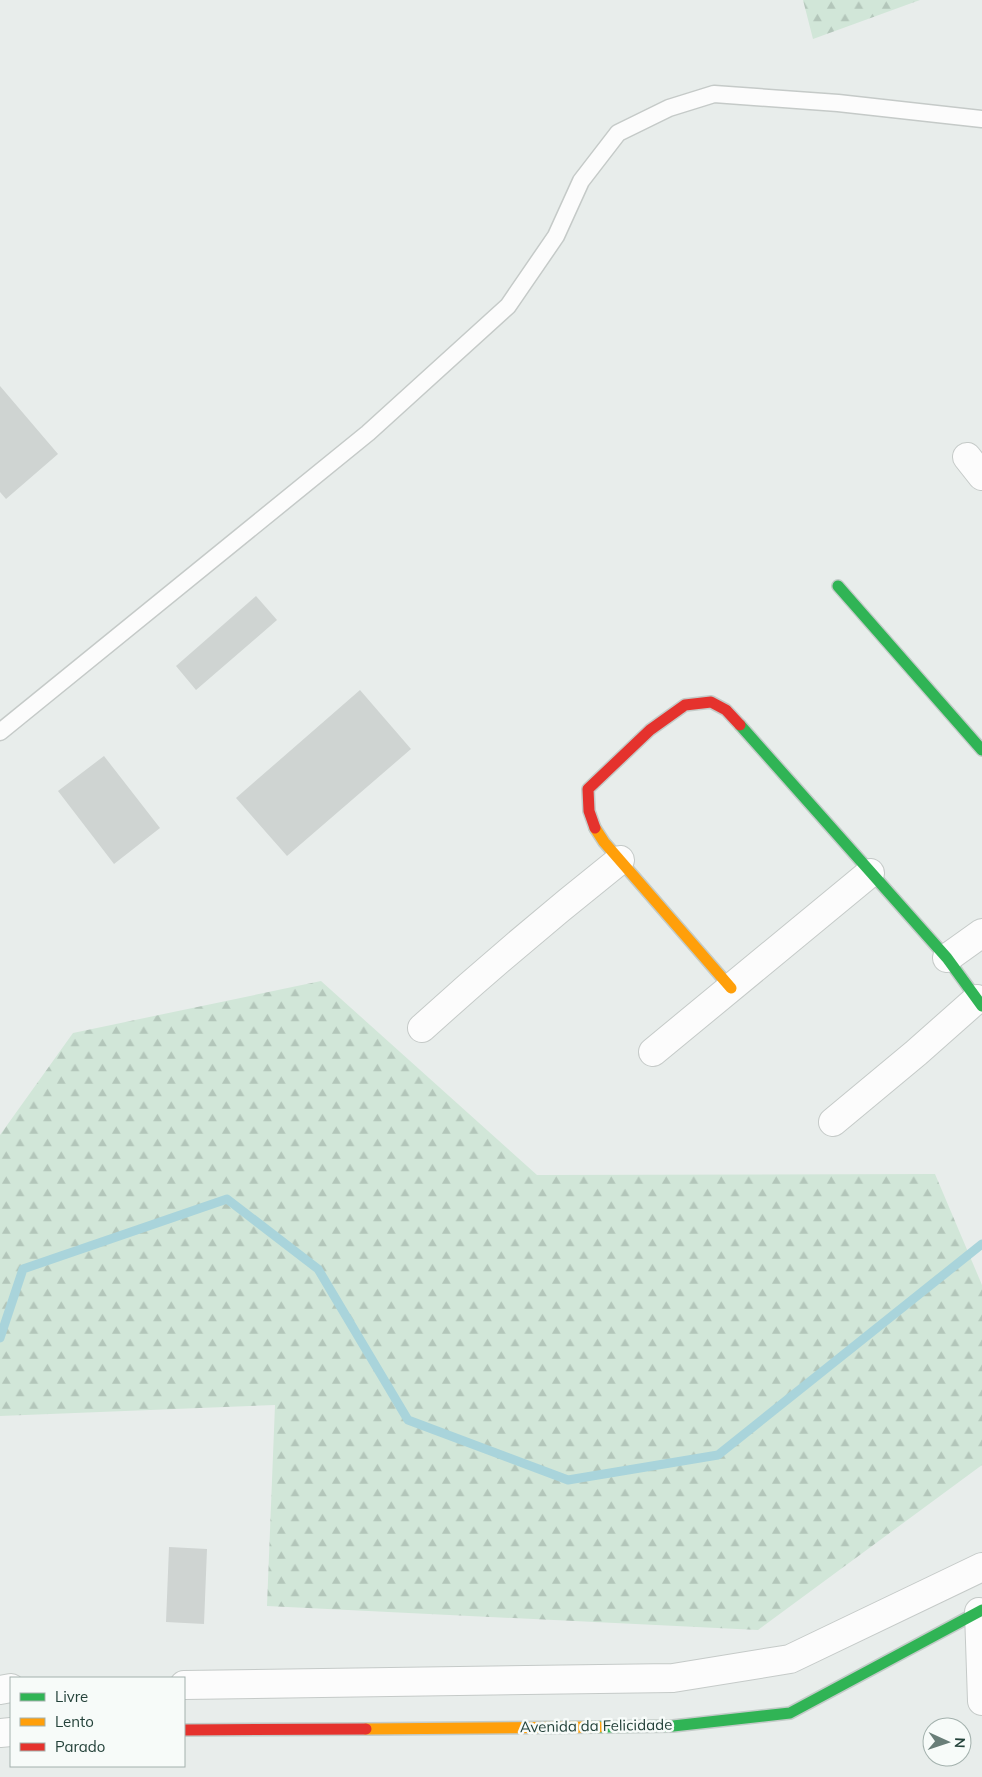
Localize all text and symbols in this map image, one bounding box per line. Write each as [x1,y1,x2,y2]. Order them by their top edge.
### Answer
legend [10,1677,185,1767]
text: Livre [55,1687,88,1706]
text: Lento [55,1712,94,1731]
street label: Avenida da Felicidade [520,1715,672,1736]
north arrow [922,1717,972,1767]
text: Parado [55,1737,105,1756]
text: N [951,1737,969,1748]

